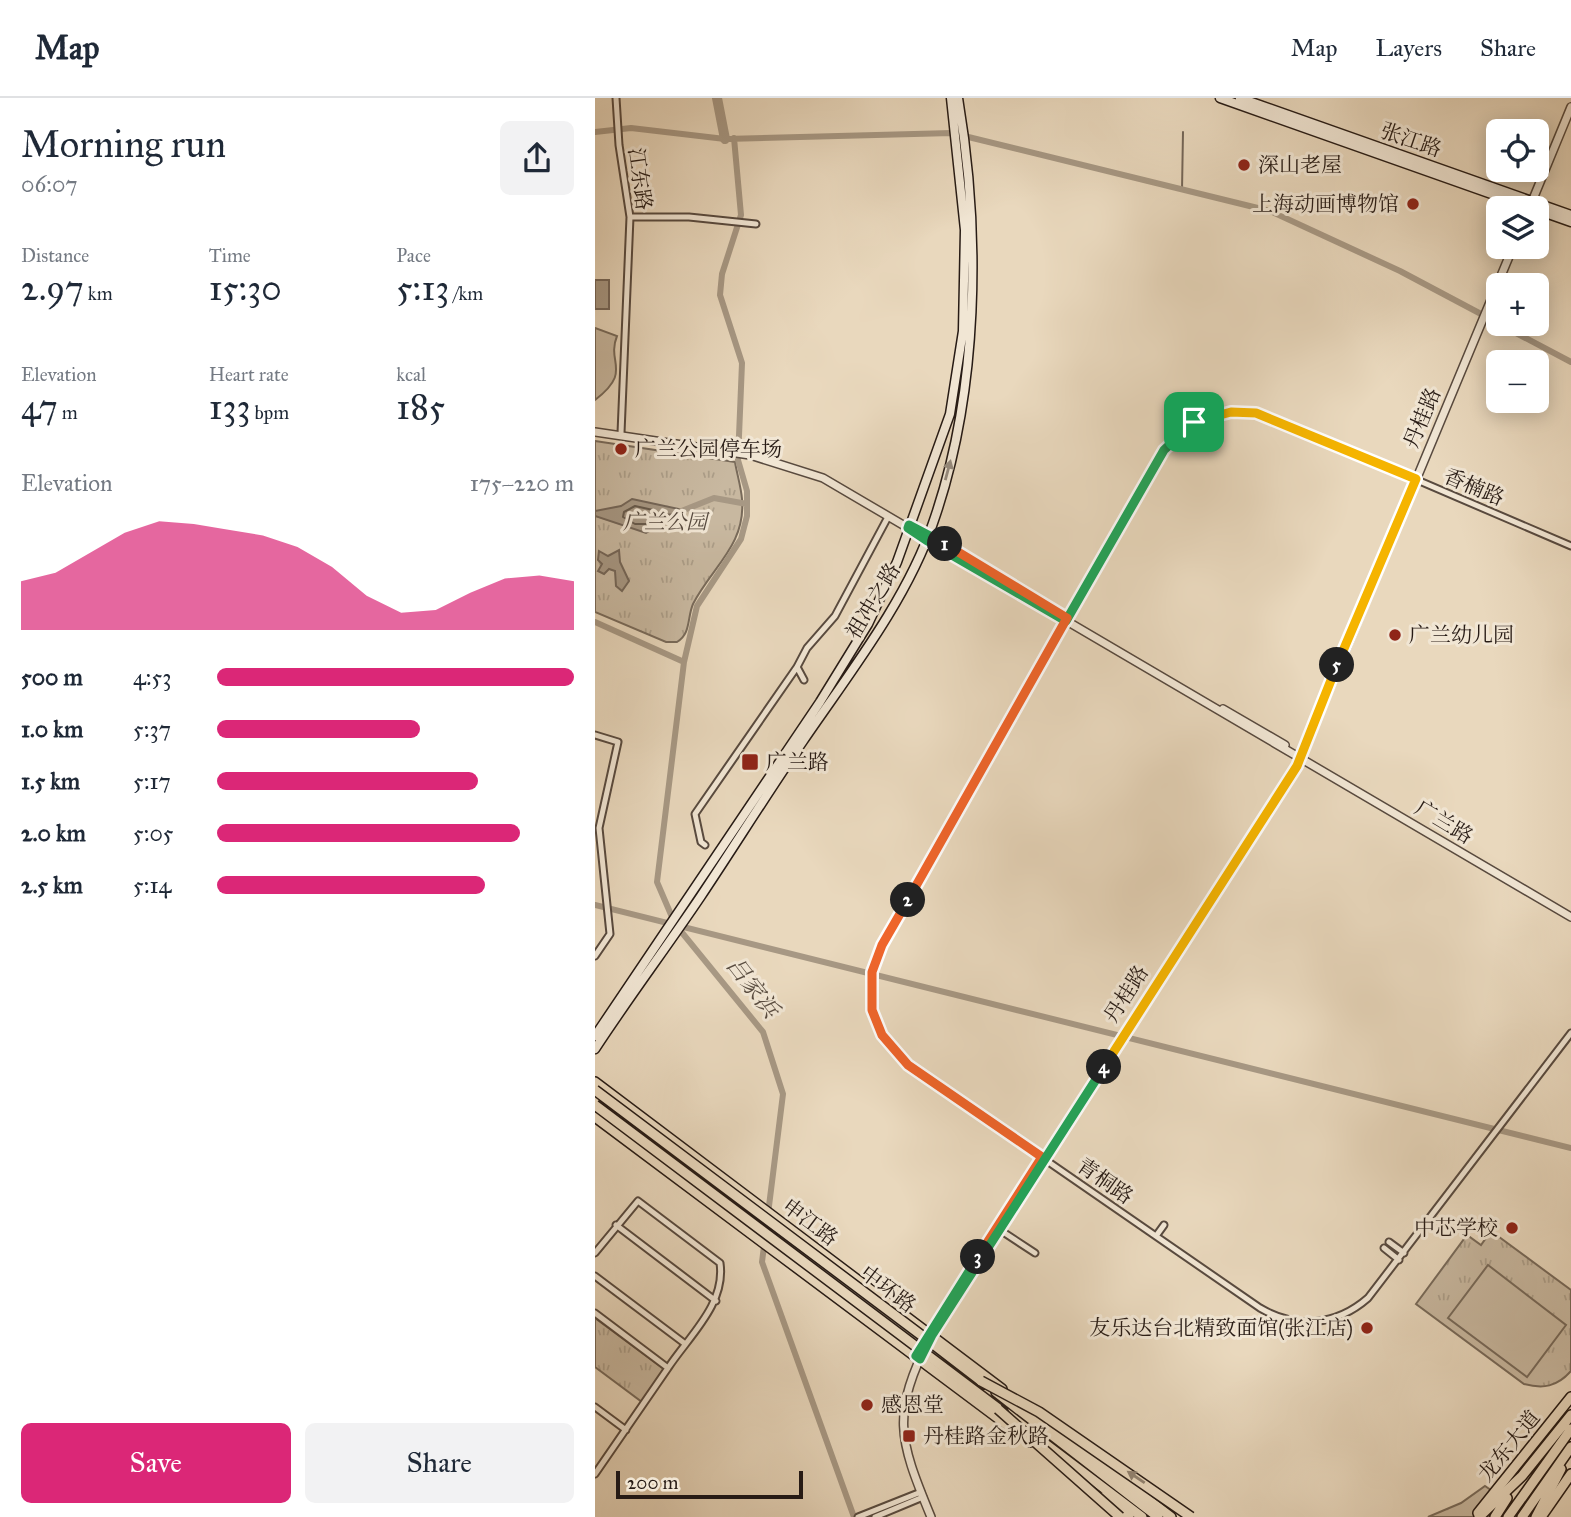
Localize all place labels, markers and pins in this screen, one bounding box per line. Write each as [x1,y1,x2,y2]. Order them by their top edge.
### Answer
place label: 深山老屋 [1258,152,1342,178]
marker: 深山老屋 [1236,157,1252,173]
place label: 上海动画博物馆 [1252,191,1399,217]
marker: 上海动画博物馆 [1405,196,1421,212]
pin [1164,392,1224,452]
place label: 广兰公园停车场 [635,436,782,462]
marker: 广兰公园停车场 [613,441,629,457]
pin: 1 [927,526,963,562]
place label: 广兰幼儿园 [1409,622,1514,648]
marker: 广兰幼儿园 [1387,627,1403,643]
pin: 5 [1319,648,1355,682]
place label: 广兰路 [766,749,829,775]
marker: 广兰路 [740,752,760,772]
pin: 2 [891,882,925,918]
pin: 4 [1086,1049,1121,1084]
place label: 中芯学校 [1414,1215,1498,1241]
marker: 中芯学校 [1504,1220,1520,1236]
pin: 3 [961,1240,995,1274]
place label: 友乐达台北精致面馆(张江店) [1089,1315,1353,1341]
marker: 友乐达台北精致面馆(张江店) [1359,1320,1375,1336]
place label: 感恩堂 [881,1392,944,1418]
marker: 感恩堂 [859,1397,875,1413]
place label: 丹桂路金秋路 [923,1423,1049,1449]
marker: 丹桂路金秋路 [901,1428,917,1444]

